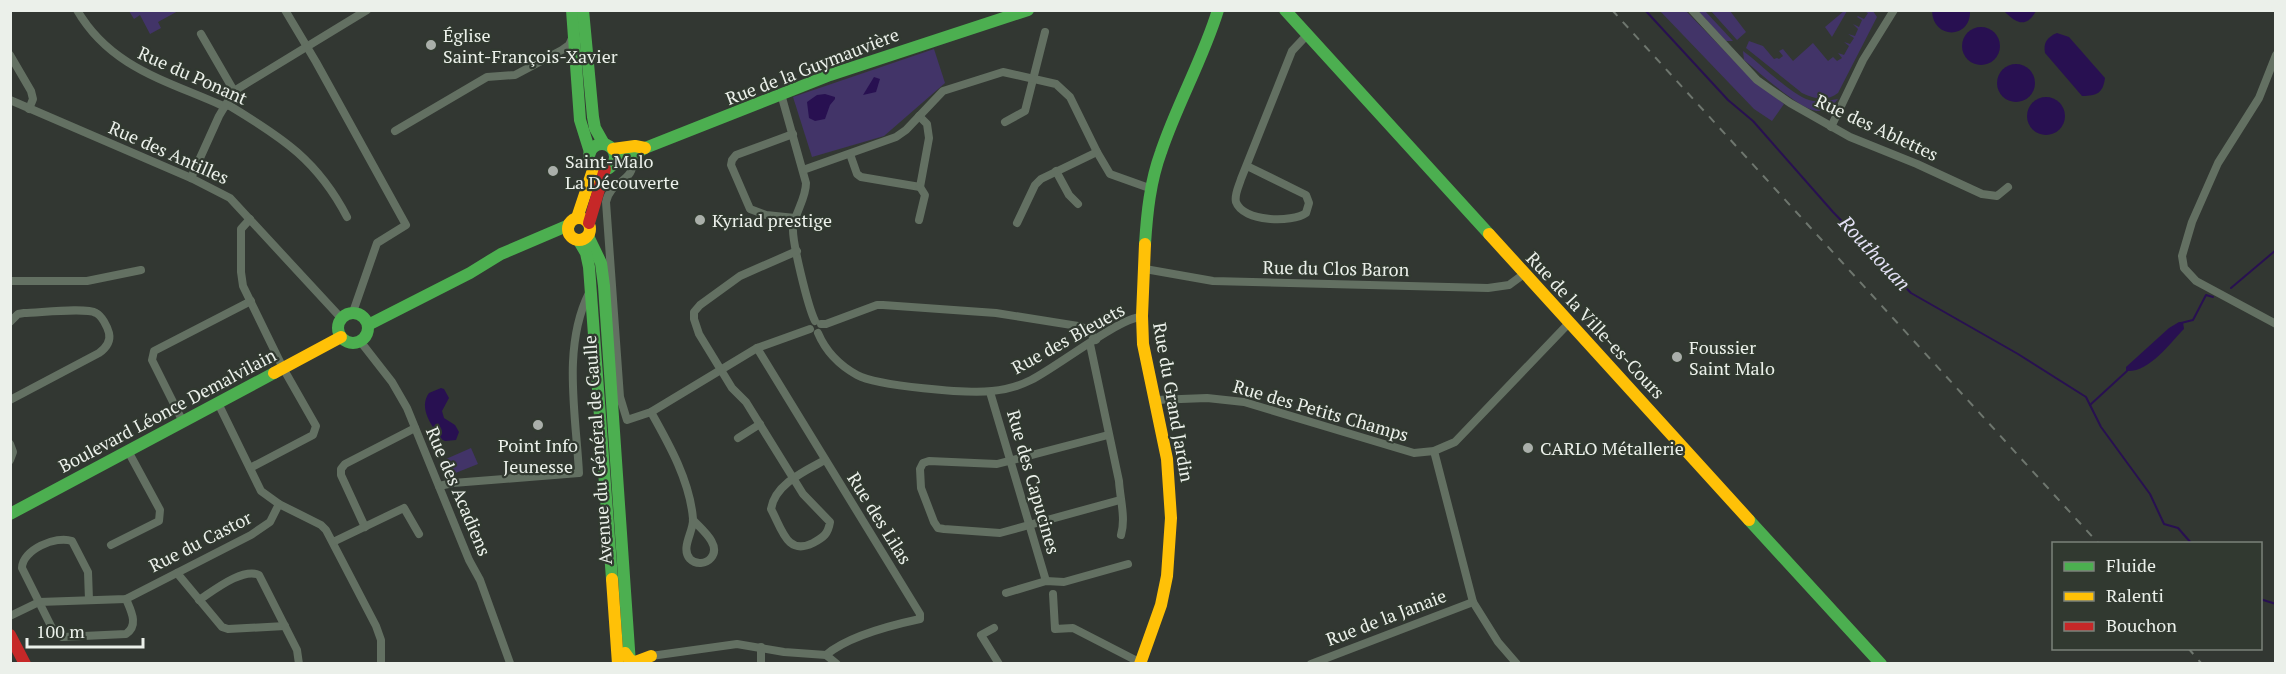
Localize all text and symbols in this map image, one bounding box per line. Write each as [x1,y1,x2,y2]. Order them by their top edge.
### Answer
street label: Rue de la Guymauvière [722,22,902,110]
place label: Église Saint-François-Xavier [443,23,618,68]
marker: Église Saint-François-Xavier [424,38,438,52]
street label: Rue du Ponant [135,40,252,110]
street label: Rue des Ablettes [1812,88,1942,166]
street label: Rue des Antilles [105,115,233,189]
place label: Saint-Malo La Découverte [565,149,679,194]
marker: Saint-Malo La Découverte [546,164,560,178]
place label: Kyriad prestige [712,208,832,232]
water label: Routhouan [1833,209,1917,296]
marker: Kyriad prestige [693,213,707,227]
street label: Rue de la Ville-es-Cours [1521,246,1671,404]
street label: Rue du Clos Baron [1262,255,1410,281]
street label: Rue des Bleuets [1007,297,1129,379]
street label: Rue du Grand Jardin [1148,320,1200,484]
street label: Avenue du Général de Gaulle [577,334,617,566]
place label: Foussier Saint Malo [1689,335,1775,380]
street label: Boulevard Léonce Demalvilain [54,342,280,478]
marker: Foussier Saint Malo [1670,350,1684,364]
street label: Rue des Petits Champs [1231,373,1411,447]
street label: Rue des Capucines [1002,407,1066,557]
marker: Point Info Jeunesse [531,418,545,432]
street label: Rue des Acadiens [421,423,497,559]
place label: Point Info Jeunesse [498,433,578,478]
place label: CARLO Métallerie [1540,436,1684,460]
marker: CARLO Métallerie [1521,441,1535,455]
street label: Rue des Lilas [842,468,918,568]
street label: Rue du Castor [145,505,255,577]
legend [2052,542,2262,650]
text: Fluide [2106,553,2156,577]
street label: Rue de la Janaie [1322,583,1450,651]
text: Ralenti [2106,583,2164,607]
scale bar [27,611,142,649]
text: Bouchon [2106,613,2177,637]
text: 100 m [36,619,85,643]

